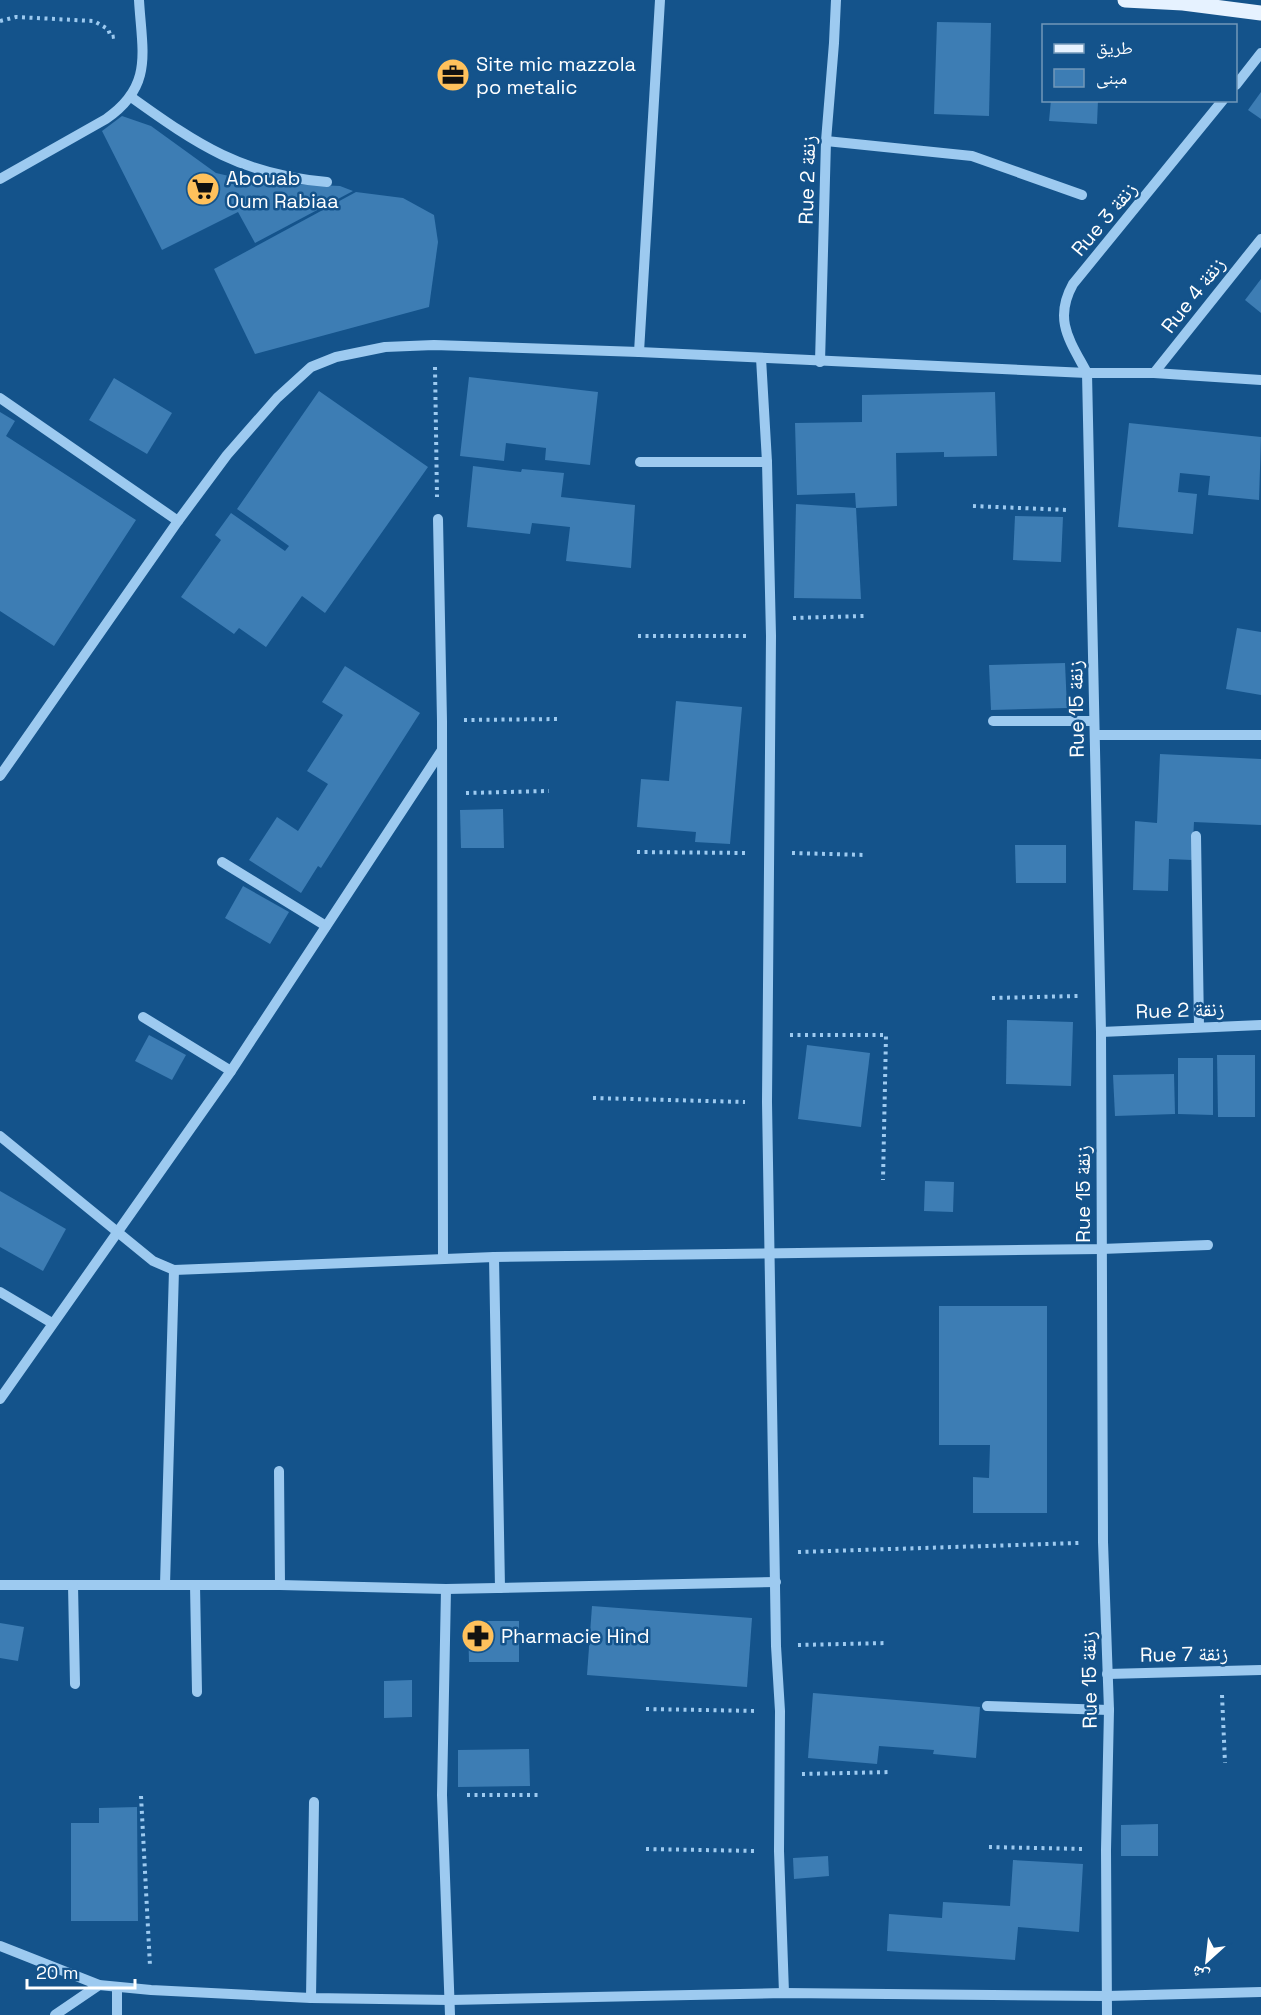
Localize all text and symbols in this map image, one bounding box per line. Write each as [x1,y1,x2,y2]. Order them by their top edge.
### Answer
legend [1042,24,1237,102]
text: طريق [1096,36,1133,59]
place label: Site mic mazzola po metalic [476,51,636,100]
office icon: Site mic mazzola po metalic [435,57,471,93]
text: مبنى [1096,66,1127,89]
street label: Rue 2 زنقة [792,135,822,225]
place label: Abouab Oum Rabiaa [226,165,339,214]
supermarket icon: Abouab Oum Rabiaa [185,171,221,207]
street label: Rue 3 زنقة [1065,177,1143,261]
street label: Rue 4 زنقة [1155,252,1231,338]
street label: Rue 15 زنقة [1062,660,1090,758]
street label: Rue 2 زنقة [1135,995,1225,1025]
street label: Rue 15 زنقة [1070,1145,1096,1243]
pharmacy icon: Pharmacie Hind [460,1618,496,1654]
place label: Pharmacie Hind [501,1623,650,1649]
street label: Rue 15 زنقة [1075,1631,1103,1729]
street label: Rue 7 زنقة [1140,1640,1228,1668]
north arrow [1177,1931,1237,1991]
scale bar [27,1952,135,1990]
text: 20 m [36,1961,79,1984]
text: ش [1188,1961,1213,1987]

